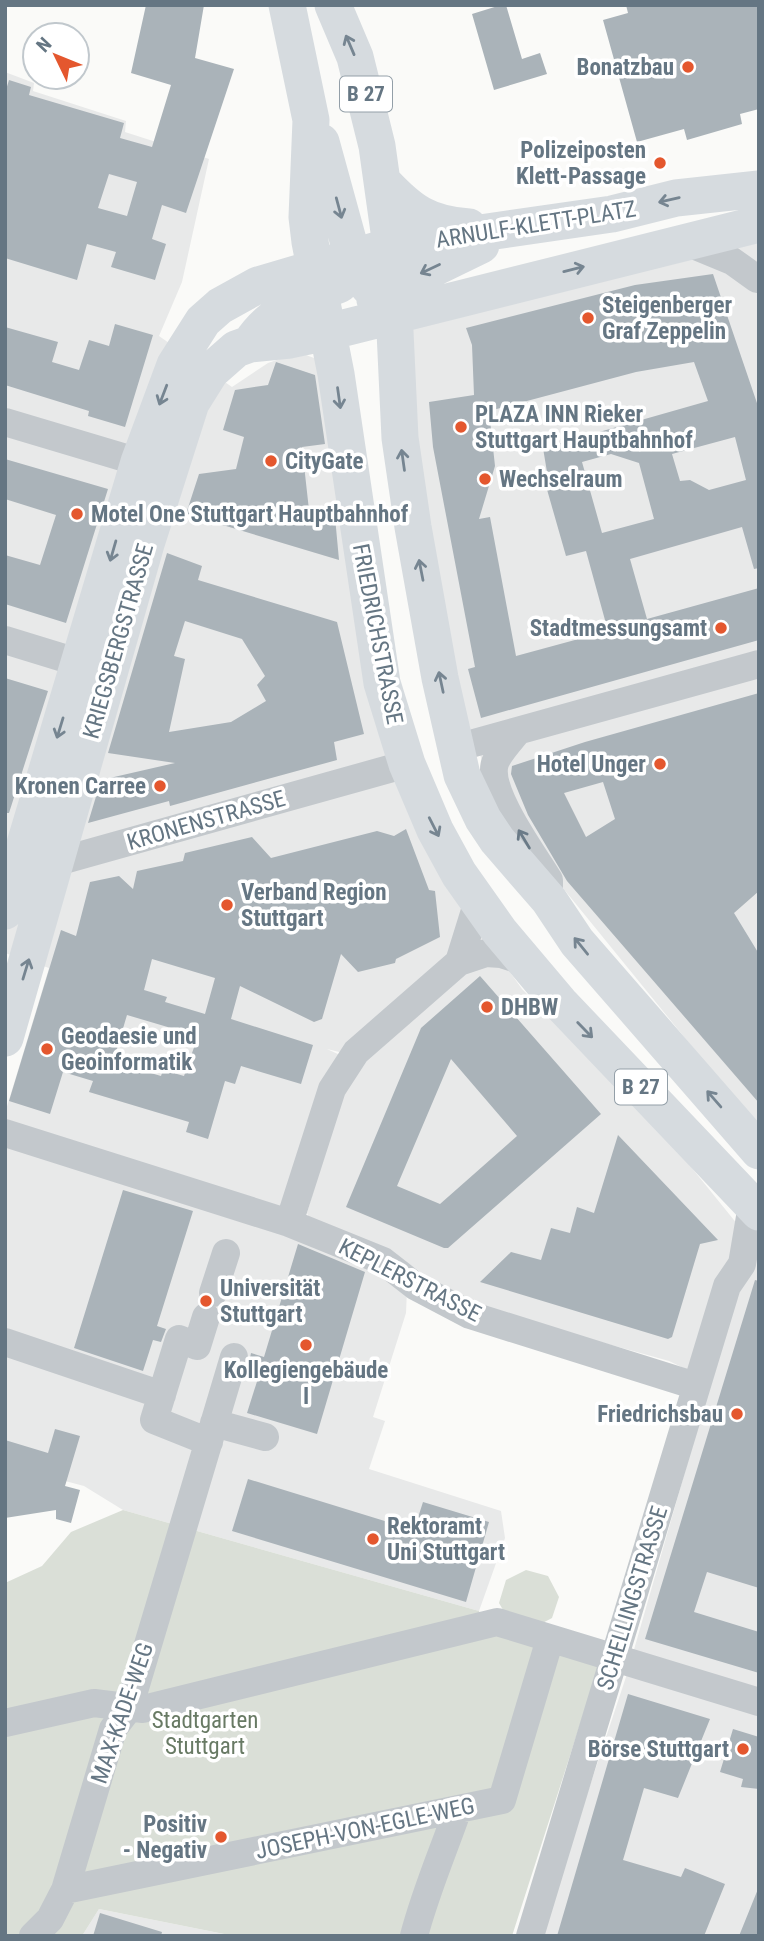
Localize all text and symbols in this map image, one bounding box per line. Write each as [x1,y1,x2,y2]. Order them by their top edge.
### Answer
north arrow [21,21,91,91]
text: N [32,33,56,57]
one-way arrow [343,35,356,56]
place label: Bonatzbau [577,54,674,81]
marker: Bonatzbau [680,59,696,75]
road number: B 27 [340,76,392,112]
place label: Polizeiposten Klett-Passage [516,137,646,190]
marker: Polizeiposten Klett-Passage [652,155,668,171]
one-way arrow [658,194,681,208]
street label: ARNULF-KLETT-PLATZ [434,195,638,254]
one-way arrow [333,196,346,219]
one-way arrow [563,262,585,275]
one-way arrow [420,263,441,277]
place label: Steigenberger Graf Zeppelin [602,292,733,345]
marker: Steigenberger Graf Zeppelin [580,310,596,326]
one-way arrow [156,383,169,405]
one-way arrow [332,386,345,408]
place label: PLAZA INN Rieker Stuttgart Hauptbahnhof [475,401,693,454]
marker: PLAZA INN Rieker Stuttgart Hauptbahnhof [453,419,469,435]
place label: CityGate [285,448,364,475]
one-way arrow [396,449,409,471]
marker: CityGate [263,453,279,469]
place label: Wechselraum [499,466,623,493]
marker: Wechselraum [477,471,493,487]
place label: Motel One Stuttgart Hauptbahnhof [91,501,409,528]
marker: Motel One Stuttgart Hauptbahnhof [69,506,85,522]
one-way arrow [105,539,118,561]
street label: KRIEGSBERGSTRASSE [78,540,159,742]
street label: FRIEDRICHSTRASSE [347,541,408,727]
one-way arrow [413,559,427,582]
place label: Stadtmessungsamt [530,615,707,642]
marker: Stadtmessungsamt [713,620,729,636]
one-way arrow [434,671,448,694]
one-way arrow [53,717,66,739]
place label: Hotel Unger [537,751,646,778]
marker: Hotel Unger [652,756,668,772]
place label: Kronen Carree [15,773,146,800]
marker: Kronen Carree [152,778,168,794]
street label: KRONENSTRASSE [124,785,288,856]
one-way arrow [427,816,441,837]
one-way arrow [517,830,531,850]
place label: Verband Region Stuttgart [241,879,387,932]
marker: Verband Region Stuttgart [219,897,235,913]
one-way arrow [573,937,589,955]
one-way arrow [20,958,33,980]
place label: DHBW [501,994,558,1021]
marker: DHBW [479,999,495,1015]
one-way arrow [577,1021,594,1038]
place label: Geodaesie und Geoinformatik [61,1023,197,1076]
marker: Geodaesie und Geoinformatik [39,1041,55,1057]
road number: B 27 [615,1070,667,1104]
one-way arrow [706,1090,722,1108]
street label: KEPLERSTRASSE [334,1233,485,1328]
place label: Universität Stuttgart [220,1275,320,1328]
marker: Universität Stuttgart [198,1293,214,1309]
marker: Kollegiengebäude I [298,1337,314,1353]
place label: Kollegiengebäude I [224,1357,388,1410]
place label: Friedrichsbau [597,1401,723,1428]
marker: Friedrichsbau [729,1406,745,1422]
street label: SCHELLINGSTRASSE [592,1503,673,1693]
place label: Rektoramt Uni Stuttgart [387,1513,505,1566]
marker: Rektoramt Uni Stuttgart [365,1531,381,1547]
street label: MAX-KADE-WEG [86,1639,159,1787]
park label: Stadtgarten Stuttgart [152,1707,258,1760]
place label: Börse Stuttgart [588,1736,729,1763]
marker: Börse Stuttgart [735,1741,751,1757]
street label: JOSEPH-VON-EGLE-WEG [253,1792,477,1865]
place label: Positiv - Negativ [123,1811,207,1864]
marker: Positiv - Negativ [213,1829,229,1845]

